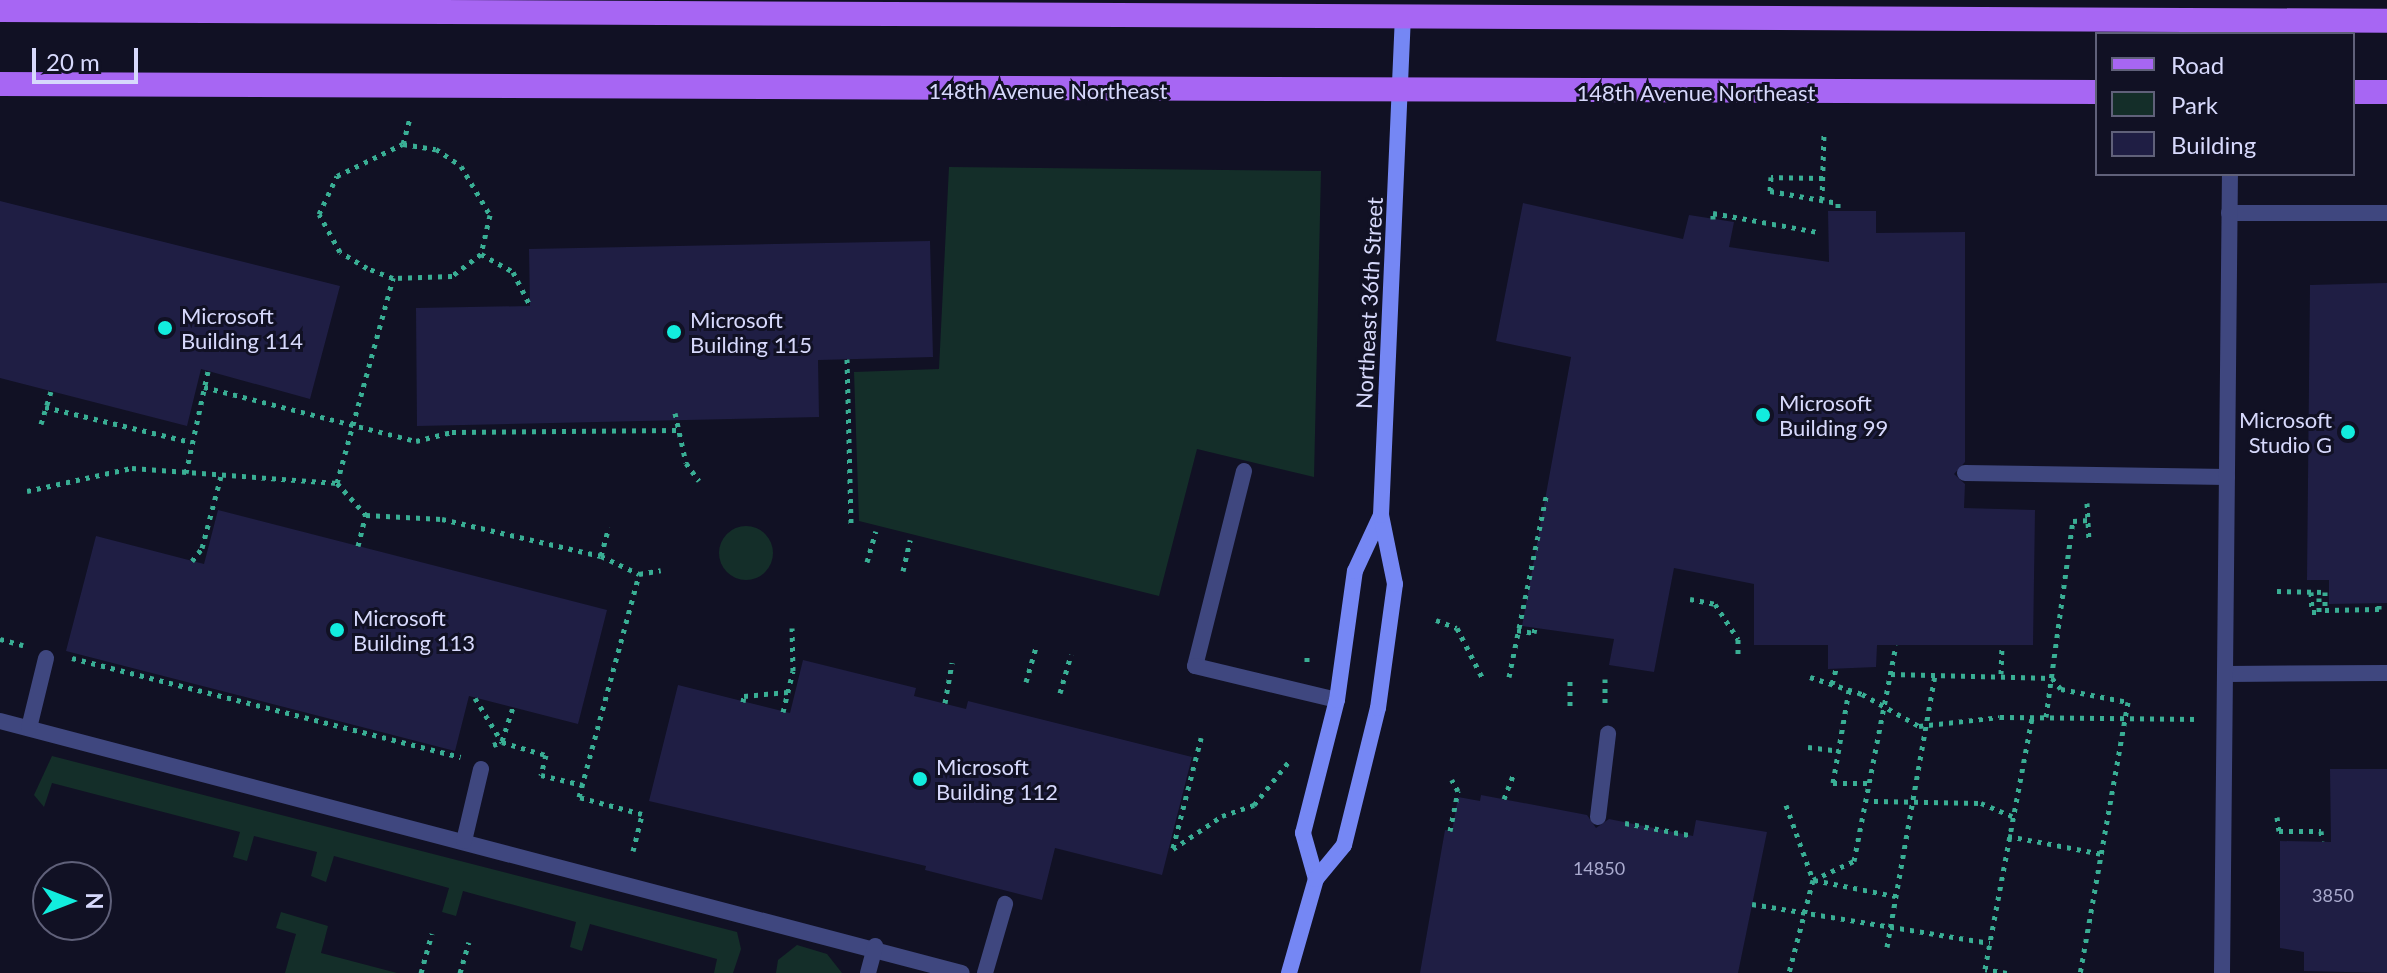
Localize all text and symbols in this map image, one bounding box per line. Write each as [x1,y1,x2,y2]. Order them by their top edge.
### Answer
scale bar [36,32,142,82]
legend [2095,32,2355,176]
text: 20 m [46,47,100,76]
text: Road [2171,50,2224,79]
street label: 148th Avenue Northeast [928,78,1168,104]
street label: 148th Avenue Northeast [1576,80,1816,106]
text: Park [2171,90,2218,119]
text: Building [2171,130,2256,159]
street label: Northeast 36th Street [1350,196,1388,410]
place label: Microsoft Building 114 [181,302,303,354]
place label: Microsoft Building 115 [690,306,812,358]
marker: Microsoft Building 114 [156,319,174,337]
marker: Microsoft Building 115 [665,323,683,341]
place label: Microsoft Building 99 [1779,389,1888,440]
marker: Microsoft Building 99 [1754,406,1772,424]
place label: Microsoft Studio G [2239,406,2332,458]
marker: Microsoft Studio G [2339,423,2357,441]
place label: Microsoft Building 113 [353,604,475,656]
marker: Microsoft Building 113 [328,621,346,639]
place label: Microsoft Building 112 [936,753,1058,804]
marker: Microsoft Building 112 [911,770,929,788]
house number: 14850 [1573,857,1625,879]
north arrow [32,861,112,941]
house number: 3850 [2312,884,2354,906]
text: N [81,893,108,909]

